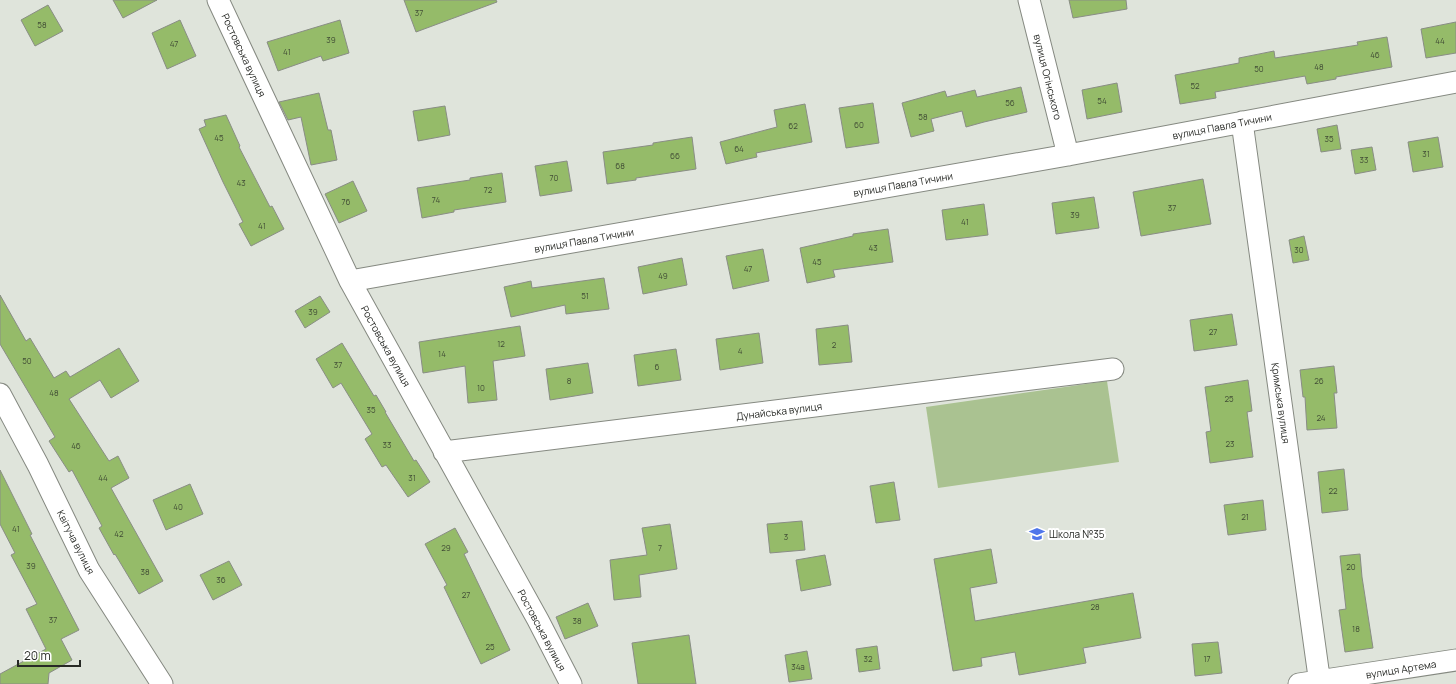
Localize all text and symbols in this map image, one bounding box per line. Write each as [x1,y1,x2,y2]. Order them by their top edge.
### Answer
house number: 37 [415,7,423,18]
street label: Ростовська вулиця [219,11,269,99]
house number: 58 [37,19,47,30]
street label: вулиця Огінського [1031,33,1065,121]
house number: 39 [326,34,336,45]
house number: 44 [1435,35,1445,46]
house number: 47 [170,38,178,49]
house number: 41 [283,46,291,57]
house number: 46 [1370,49,1380,60]
house number: 48 [1314,61,1324,72]
house number: 50 [1254,63,1264,74]
house number: 52 [1191,80,1200,91]
house number: 54 [1097,95,1107,106]
house number: 56 [1005,97,1015,108]
street label: вулиця Павла Тичини [1171,109,1273,143]
house number: 58 [918,111,928,122]
house number: 60 [854,119,864,130]
house number: 62 [788,120,798,131]
house number: 45 [214,132,224,143]
house number: 35 [1324,133,1334,144]
house number: 64 [734,143,744,154]
house number: 31 [1422,148,1430,159]
house number: 66 [670,150,680,161]
house number: 33 [1360,154,1368,165]
house number: 68 [615,160,625,171]
street label: вулиця Павла Тичини [852,168,954,200]
house number: 70 [550,172,559,183]
house number: 43 [236,177,246,188]
house number: 72 [484,184,493,195]
house number: 74 [432,194,440,205]
house number: 76 [342,196,351,207]
house number: 37 [1168,202,1176,213]
house number: 39 [1070,209,1080,220]
house number: 41 [961,216,969,227]
house number: 41 [258,220,266,231]
street label: вулиця Павла Тичини [533,224,635,256]
house number: 43 [868,242,878,253]
house number: 30 [1294,244,1304,255]
house number: 45 [812,256,822,267]
house number: 47 [744,263,752,274]
house number: 49 [658,270,668,281]
house number: 51 [581,290,589,301]
street label: Ростовська вулиця [358,303,414,389]
house number: 39 [308,306,318,317]
house number: 27 [1209,326,1217,337]
house number: 12 [497,338,505,349]
house number: 2 [832,339,837,350]
house number: 4 [738,345,743,356]
house number: 14 [438,348,446,359]
house number: 50 [22,355,32,366]
house number: 37 [334,359,342,370]
house number: 6 [655,361,660,372]
street label: Кримська вулиця [1268,362,1294,444]
house number: 8 [567,375,572,386]
house number: 26 [1314,375,1324,386]
house number: 10 [477,382,485,393]
house number: 48 [49,387,59,398]
house number: 25 [1224,393,1234,404]
street label: Дунайська вулиця [735,399,823,423]
house number: 35 [366,404,376,415]
house number: 24 [1316,412,1326,423]
house number: 23 [1226,438,1234,449]
house number: 33 [383,439,391,450]
house number: 46 [71,440,81,451]
house number: 44 [98,472,108,483]
house number: 31 [408,472,416,483]
house number: 22 [1328,485,1338,496]
house number: 40 [173,501,183,512]
street label: Квітуча вулиця [54,507,98,577]
house number: 21 [1241,511,1249,522]
house number: 41 [12,523,20,534]
school or university icon: Школа №35 [1028,525,1046,543]
place label: Школа №35 [1049,527,1105,541]
house number: 42 [114,528,124,539]
house number: 3 [784,531,788,542]
house number: 29 [441,542,451,553]
house number: 7 [658,542,662,553]
house number: 39 [26,560,36,571]
house number: 20 [1346,561,1356,572]
house number: 38 [140,566,150,577]
house number: 36 [216,574,226,585]
street label: Ростовська вулиця [515,587,569,673]
house number: 27 [462,589,470,600]
house number: 28 [1090,601,1100,612]
house number: 37 [49,614,57,625]
house number: 38 [572,615,582,626]
house number: 18 [1352,623,1360,634]
house number: 25 [485,641,495,652]
scale bar [18,642,80,668]
text: 20 m [24,647,51,664]
house number: 32 [864,653,873,664]
house number: 17 [1203,653,1211,664]
street label: вулиця Артема [1365,657,1437,681]
house number: 34а [791,661,805,672]

